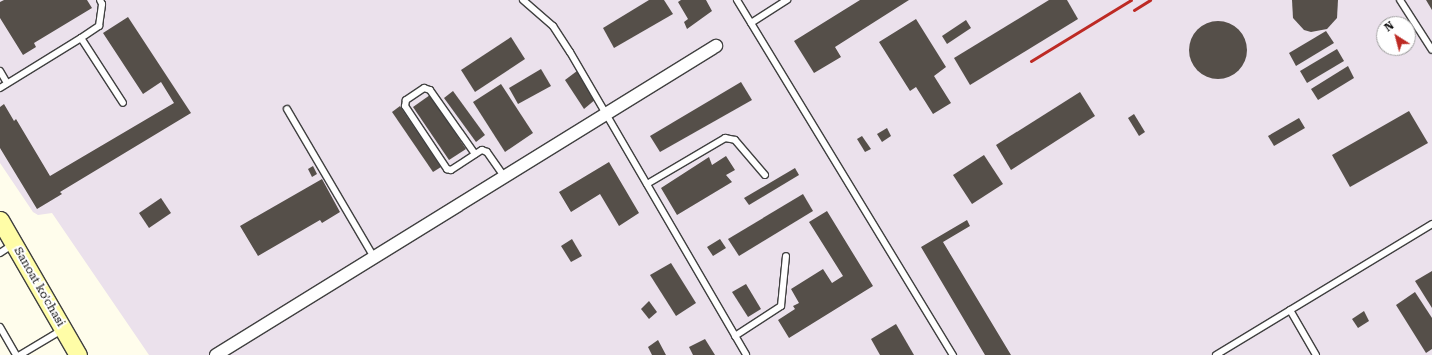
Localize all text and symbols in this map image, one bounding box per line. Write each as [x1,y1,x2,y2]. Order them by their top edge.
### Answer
north arrow [1376,16,1416,56]
text: N [1382,19,1396,34]
street label: Sanoat ko'chasi [10,245,68,329]

